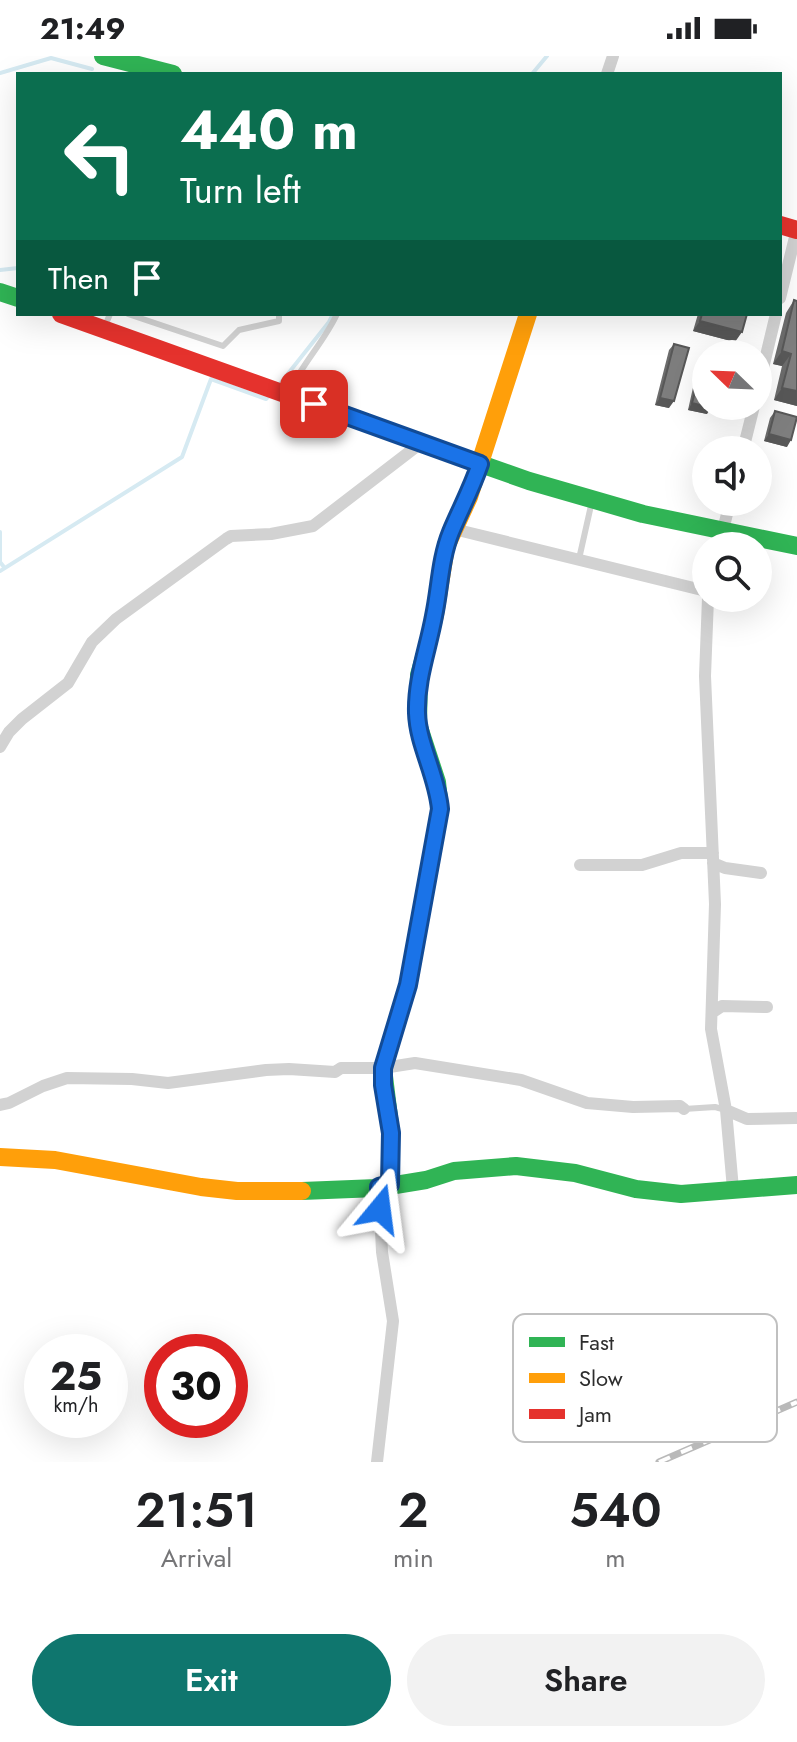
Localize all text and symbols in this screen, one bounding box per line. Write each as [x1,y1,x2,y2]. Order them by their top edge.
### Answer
text: 21:49 [40,7,126,50]
text: 440 m [180,89,358,170]
icon: left [48,104,152,208]
text: Turn left [180,164,301,216]
icon: arrive [125,256,169,300]
text: Then [48,257,109,300]
north arrow [692,340,772,420]
map controls [692,340,772,612]
pin [280,370,348,438]
icon: arrive [292,382,336,426]
button: sound [692,436,772,516]
button: search [692,532,772,612]
position arrow [338,1167,422,1251]
legend [513,1314,777,1442]
text: Fast [579,1326,615,1358]
speed limit sign: 30 [144,1334,248,1438]
text: 25 [50,1347,102,1405]
text: Slow [579,1362,623,1394]
text: km/h [53,1391,99,1420]
text: Jam [576,1398,612,1430]
text: 21:51 [135,1476,258,1545]
text: 2 [398,1476,428,1545]
text: 540 [569,1476,662,1545]
text: Arrival [161,1539,232,1577]
text: min [393,1539,434,1577]
text: m [605,1539,625,1577]
button: Exit [32,1634,391,1726]
button: Share [407,1634,765,1726]

